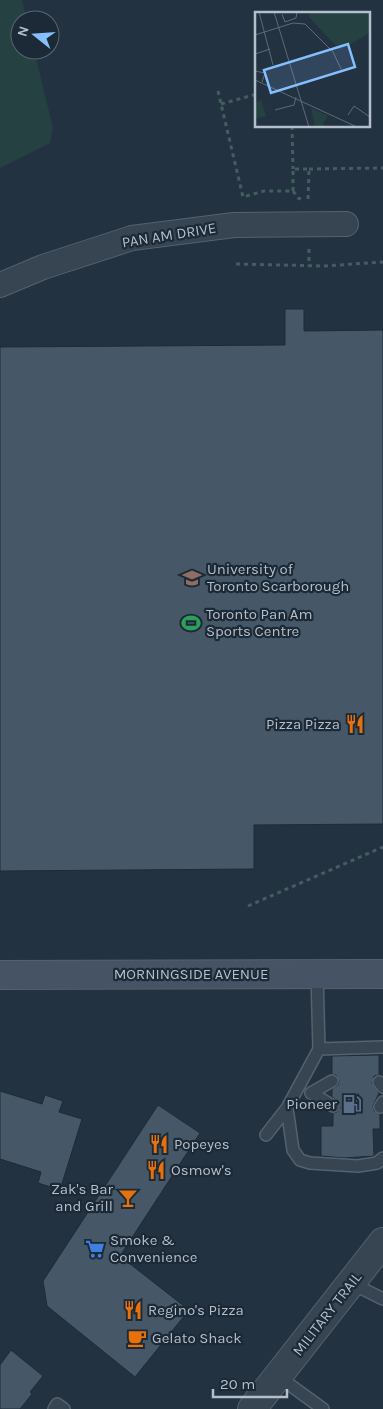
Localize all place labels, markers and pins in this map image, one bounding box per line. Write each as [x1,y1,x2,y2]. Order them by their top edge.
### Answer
place label: University of Toronto Scarborough [207,560,349,595]
school or university icon: University of Toronto Scarborough [181,567,203,589]
place label: Toronto Pan Am Sports Centre [206,605,312,640]
sports icon: Toronto Pan Am Sports Centre [180,612,202,634]
restaurant icon: Pizza Pizza [344,713,366,735]
place label: Pizza Pizza [266,715,340,733]
fuel station icon: Pioneer [341,1093,363,1115]
place label: Pioneer [286,1095,338,1113]
restaurant icon: Popeyes [148,1133,170,1155]
place label: Popeyes [174,1135,230,1153]
restaurant icon: Osmow's [145,1159,167,1181]
place label: Osmow's [171,1161,232,1179]
place label: Zak's Bar and Grill [51,1180,114,1215]
bar icon: Zak's Bar and Grill [117,1187,139,1209]
place label: Smoke & Convenience [110,1231,197,1266]
supermarket icon: Smoke & Convenience [84,1238,106,1260]
restaurant icon: Regino's Pizza [122,1299,144,1321]
place label: Regino's Pizza [148,1301,244,1319]
cafe icon: Gelato Shack [126,1327,148,1349]
place label: Gelato Shack [152,1329,242,1347]

